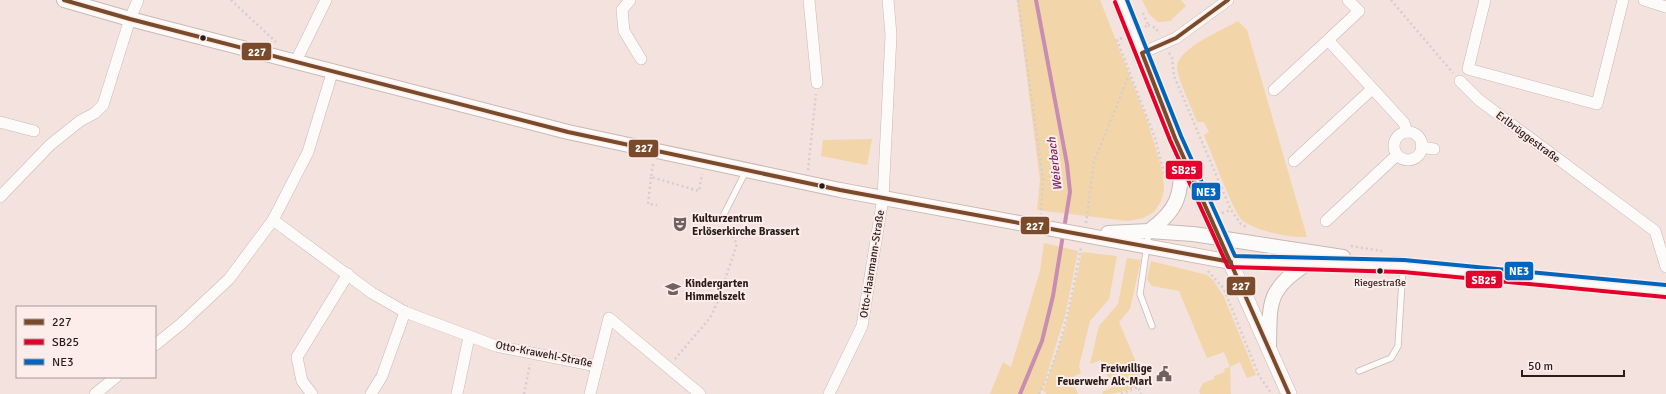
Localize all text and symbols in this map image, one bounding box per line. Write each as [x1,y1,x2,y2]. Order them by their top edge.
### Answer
unlabelled marker [198,33,208,43]
line badge: 227 [241,42,272,61]
text: 227 [248,46,266,59]
street label: Erlbrüggestraße [1493,109,1563,165]
water label: Weierbach [1044,136,1066,192]
line badge: 227 [628,139,659,158]
text: 227 [635,142,653,155]
line badge: SB25 [1165,160,1203,180]
text: SB25 [1172,164,1196,177]
unlabelled marker [817,181,827,191]
line badge: NE3 [1191,182,1221,201]
text: NE3 [1196,186,1216,199]
street label: Otto-Haarmann-Straße [857,209,887,319]
place label: Kulturzentrum Erlöserkirche Brassert [692,212,799,238]
theatre icon: Kulturzentrum Erlöserkirche Brassert [671,215,689,233]
line badge: 227 [1020,216,1050,235]
text: 227 [1026,220,1044,233]
line badge: NE3 [1504,261,1534,281]
text: NE3 [1509,265,1529,278]
marker: Riegestraße [1375,266,1385,276]
line badge: SB25 [1465,270,1503,289]
text: SB25 [1472,274,1496,287]
line badge: 227 [1226,276,1256,296]
place label: Kindergarten Himmelszelt [685,277,749,303]
place label: Riegestraße [1354,277,1406,289]
school or university icon: Kindergarten Himmelszelt [664,280,682,298]
text: 227 [1232,280,1250,293]
legend [16,306,156,378]
text: 227 [52,315,71,330]
text: SB25 [52,335,79,350]
street label: Otto-Krawehl-Straße [494,338,594,370]
scale bar [1522,352,1624,378]
text: NE3 [52,355,73,370]
text: 50 m [1528,359,1553,374]
place label: Freiwillige Feuerwehr Alt-Marl [1057,362,1153,388]
public building icon: Freiwillige Feuerwehr Alt-Marl [1155,365,1173,383]

